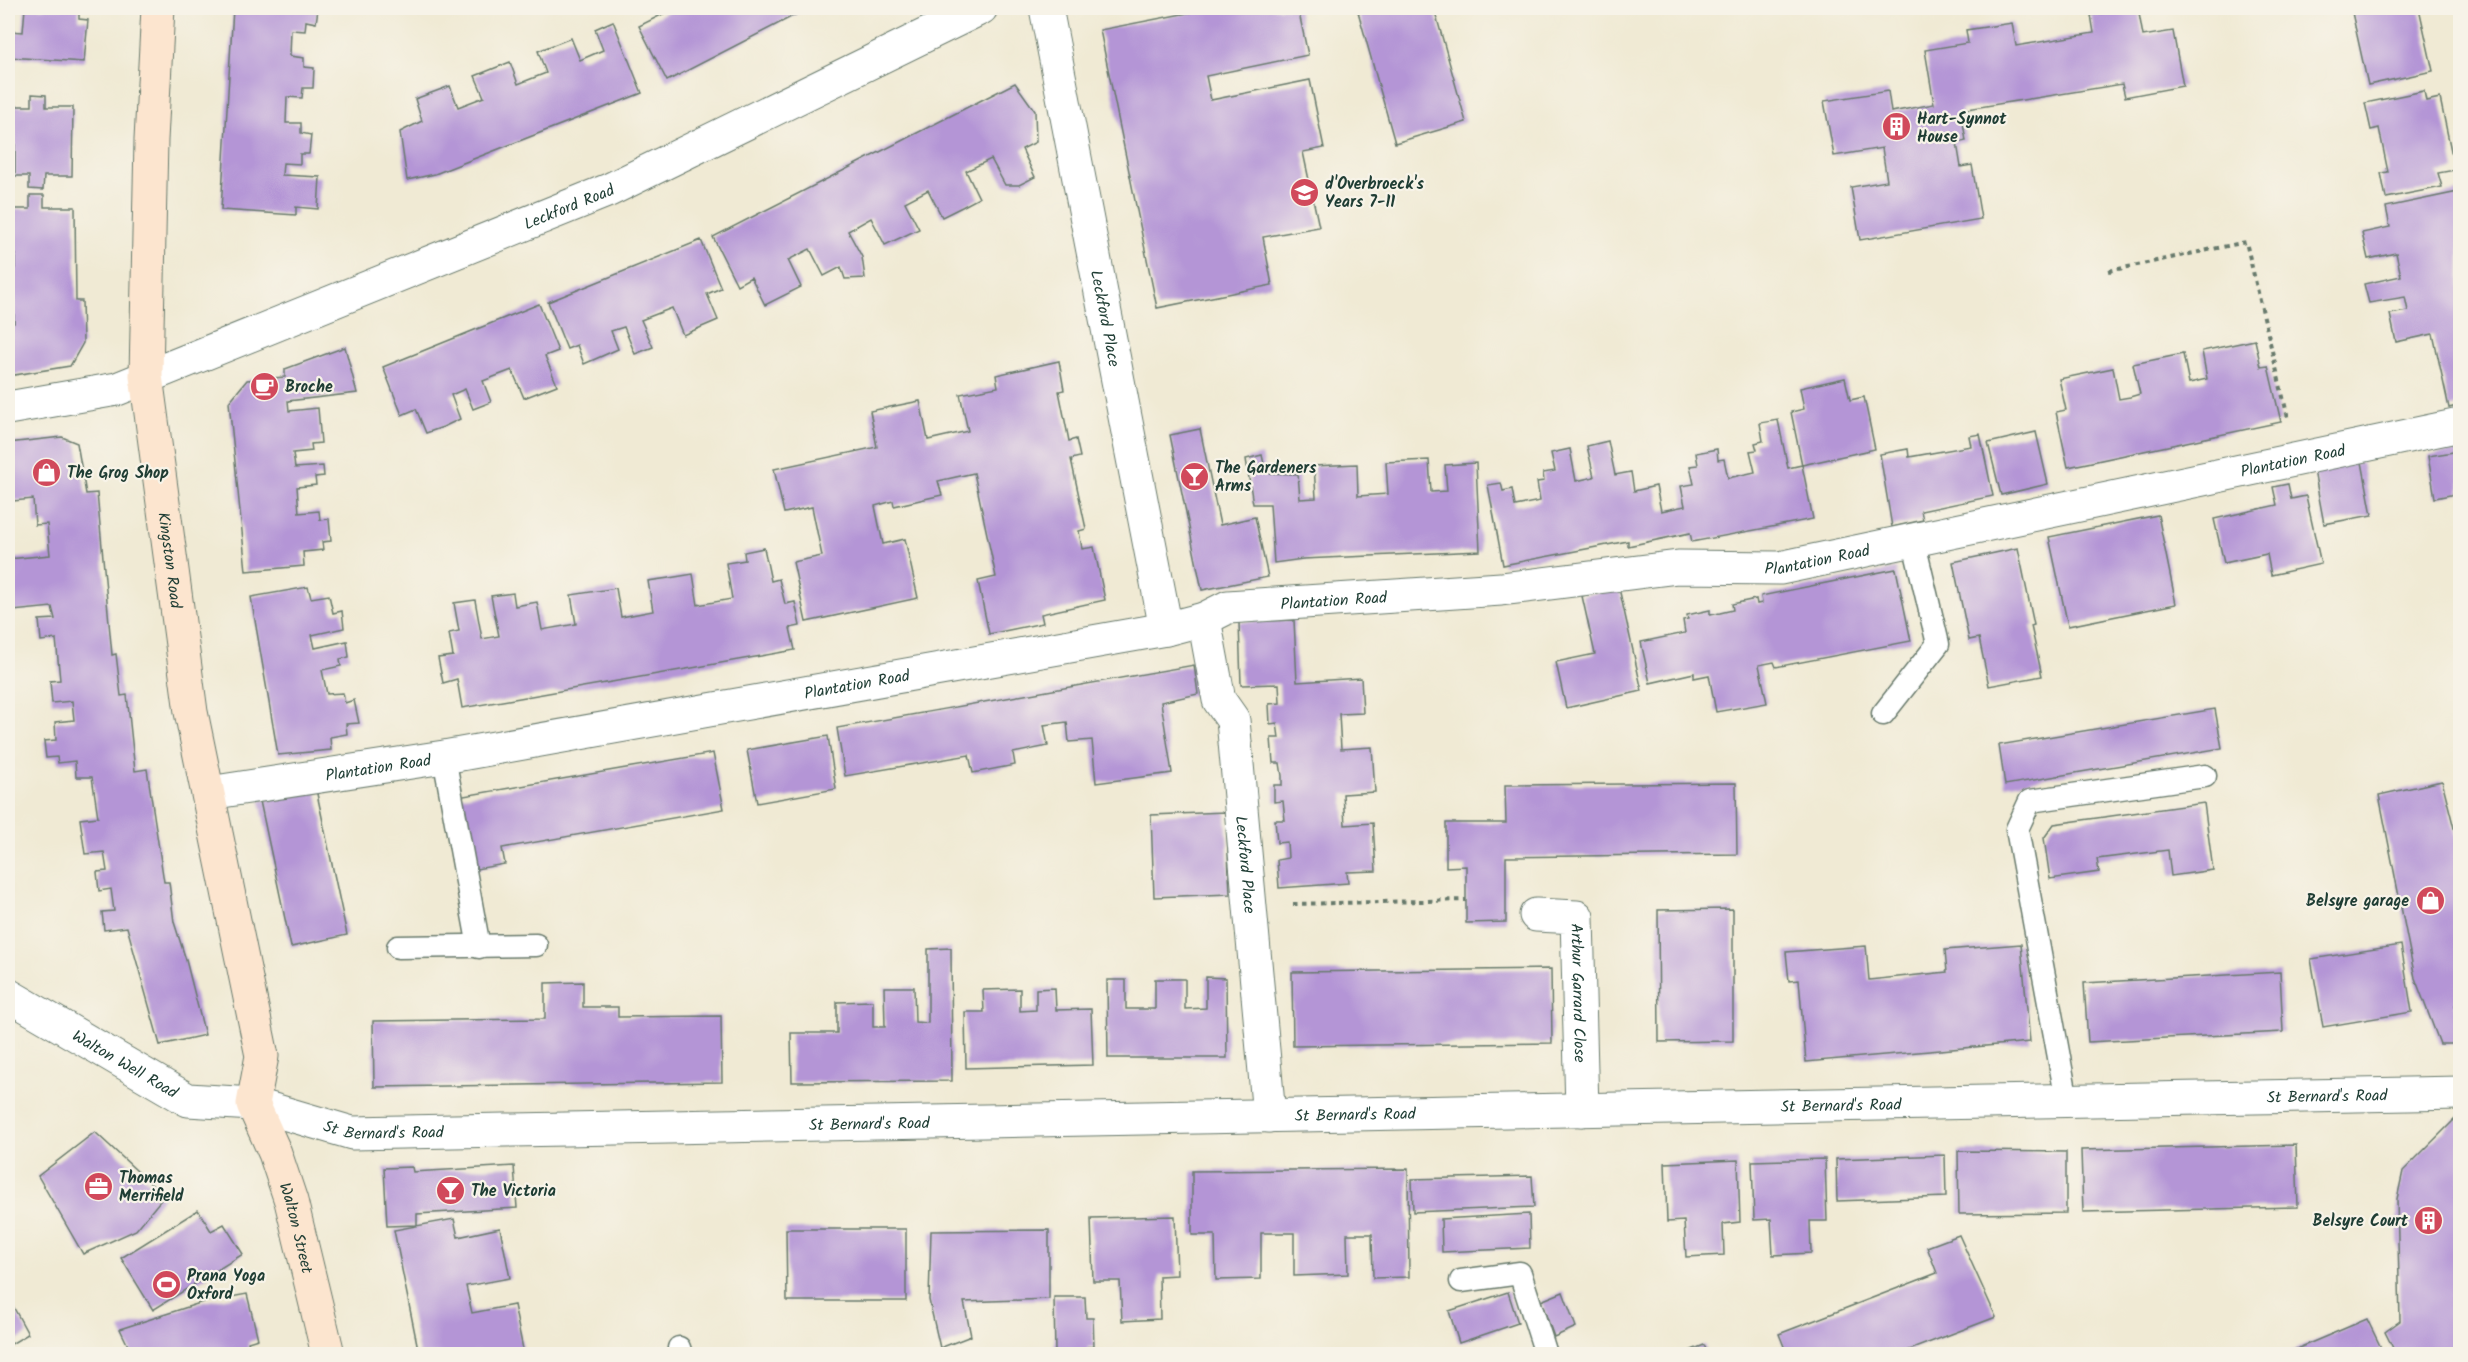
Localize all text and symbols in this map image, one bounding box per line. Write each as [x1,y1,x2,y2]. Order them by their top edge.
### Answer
place label: Hart-Synnot House [1917,107,2007,150]
building icon: Hart-Synnot House [1880,111,1912,143]
place label: d'Overbroeck's Years 7-11 [1325,172,1425,215]
school or university icon: d'Overbroeck's Years 7-11 [1288,176,1320,208]
street label: Leckford Road [520,178,620,237]
street label: Leckford Place [1083,268,1126,369]
cafe icon: Broche [248,370,280,402]
place label: Broche [285,375,333,400]
street label: Plantation Road [2238,438,2349,485]
shop icon: The Grog Shop [30,456,62,488]
place label: The Gardeners Arms [1215,456,1317,499]
bar icon: The Gardeners Arms [1178,460,1210,492]
place label: The Grog Shop [67,461,169,486]
street label: Kingston Road [150,511,188,611]
street label: Plantation Road [1764,538,1873,582]
street label: Plantation Road [1280,585,1389,618]
street label: Plantation Road [802,663,913,707]
street label: Plantation Road [324,748,434,789]
street label: Leckford Place [1228,815,1262,915]
shop icon: Belsyre garage [2414,884,2446,916]
place label: Belsyre garage [2306,889,2409,914]
street label: Arthur Garrard Close [1563,923,1592,1063]
street label: Walton Well Road [67,1024,183,1106]
street label: St Bernard's Road [2266,1083,2389,1111]
street label: St Bernard's Road [1780,1093,1903,1120]
street label: St Bernard's Road [1295,1102,1417,1129]
street label: St Bernard's Road [809,1111,931,1138]
street label: St Bernard's Road [320,1114,445,1147]
place label: Thomas Merrifield [119,1166,184,1209]
office icon: Thomas Merrifield [82,1170,114,1202]
bar icon: The Victoria [434,1174,466,1206]
street label: Walton Street [272,1179,319,1277]
place label: The Victoria [471,1179,556,1204]
building icon: Belsyre Court [2413,1204,2445,1236]
place label: Belsyre Court [2312,1209,2409,1234]
place label: Prana Yoga Oxford [187,1264,265,1307]
sports icon: Prana Yoga Oxford [150,1268,182,1300]

